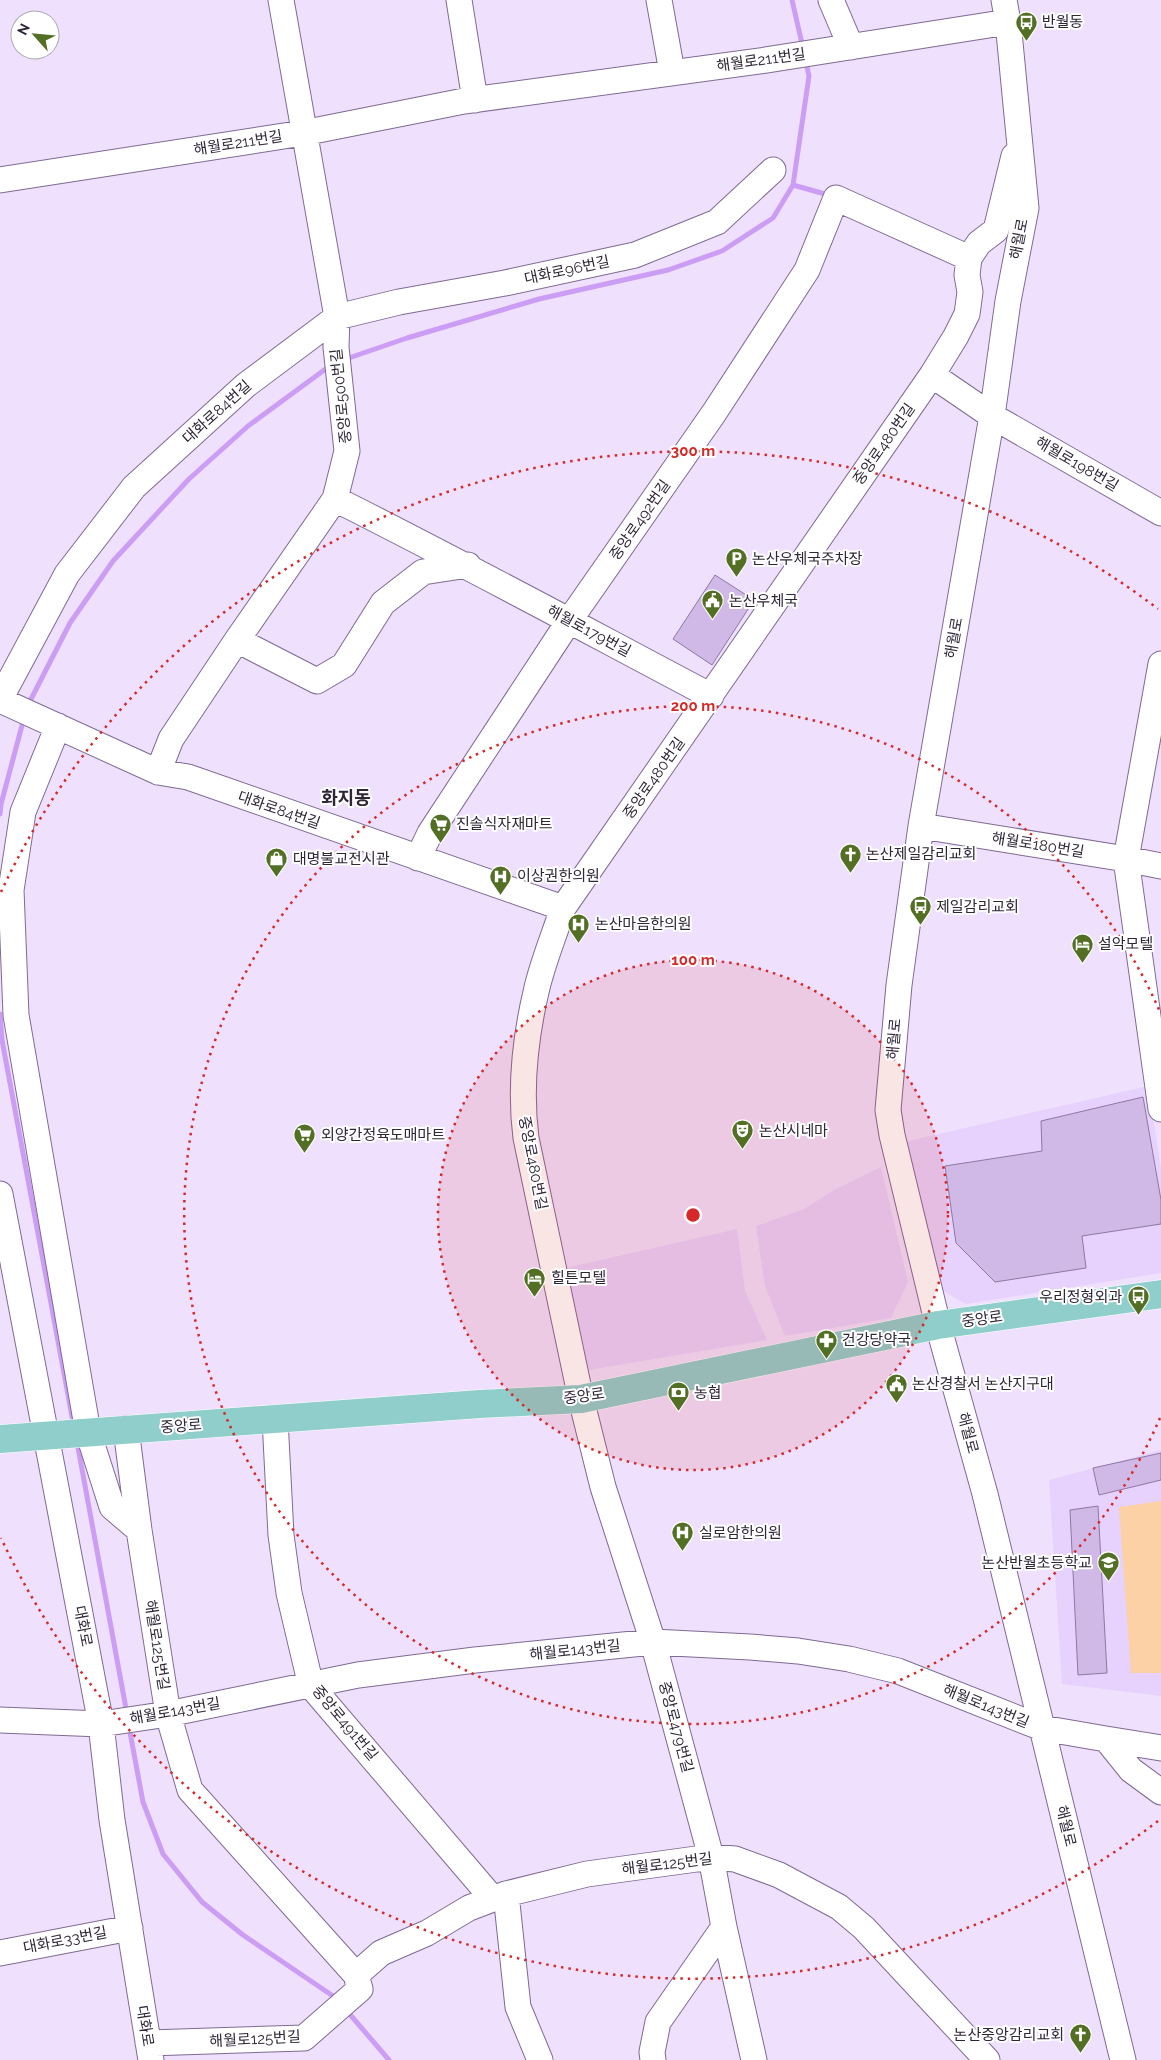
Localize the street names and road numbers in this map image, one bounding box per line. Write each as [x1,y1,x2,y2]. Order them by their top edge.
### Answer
street label: 해월로211번길 [715,45,807,75]
street label: 해월로211번길 [192,127,284,159]
street label: 해월로 [1006,217,1032,261]
street label: 대화로96번길 [523,252,611,288]
street label: 중앙로500번길 [327,348,355,444]
street label: 대화로84번길 [179,377,255,447]
street label: 중앙로480번길 [849,400,919,488]
street label: 해월로198번길 [1032,433,1122,495]
street label: 중앙로492번길 [606,476,674,564]
street label: 해월로179번길 [544,601,634,661]
street label: 해월로 [942,616,966,660]
street label: 중앙로480번길 [619,734,689,822]
street label: 대화로84번길 [235,787,323,833]
street label: 해월로180번길 [990,829,1086,861]
street label: 해월로 [883,1018,905,1060]
street label: 중앙로480번길 [515,1115,551,1211]
street label: 중앙로 [960,1307,1004,1331]
street label: 중앙로 [562,1384,606,1408]
street label: 해월로 [954,1411,982,1455]
street label: 중앙로 [160,1416,202,1436]
street label: 해월로125번길 [141,1598,173,1692]
street label: 대화로 [70,1604,96,1648]
street label: 해월로143번길 [528,1636,622,1664]
street label: 중앙로479번길 [655,1679,697,1775]
street label: 해월로143번길 [940,1680,1032,1732]
street label: 중앙로491번길 [308,1682,382,1764]
street label: 해월로143번길 [128,1694,222,1728]
street label: 해월로 [1052,1804,1080,1848]
street label: 해월로125번길 [621,1849,713,1879]
street label: 대화로33번길 [22,1923,108,1957]
street label: 대화로 [133,2004,157,2048]
street label: 해월로125번길 [209,2028,301,2050]

